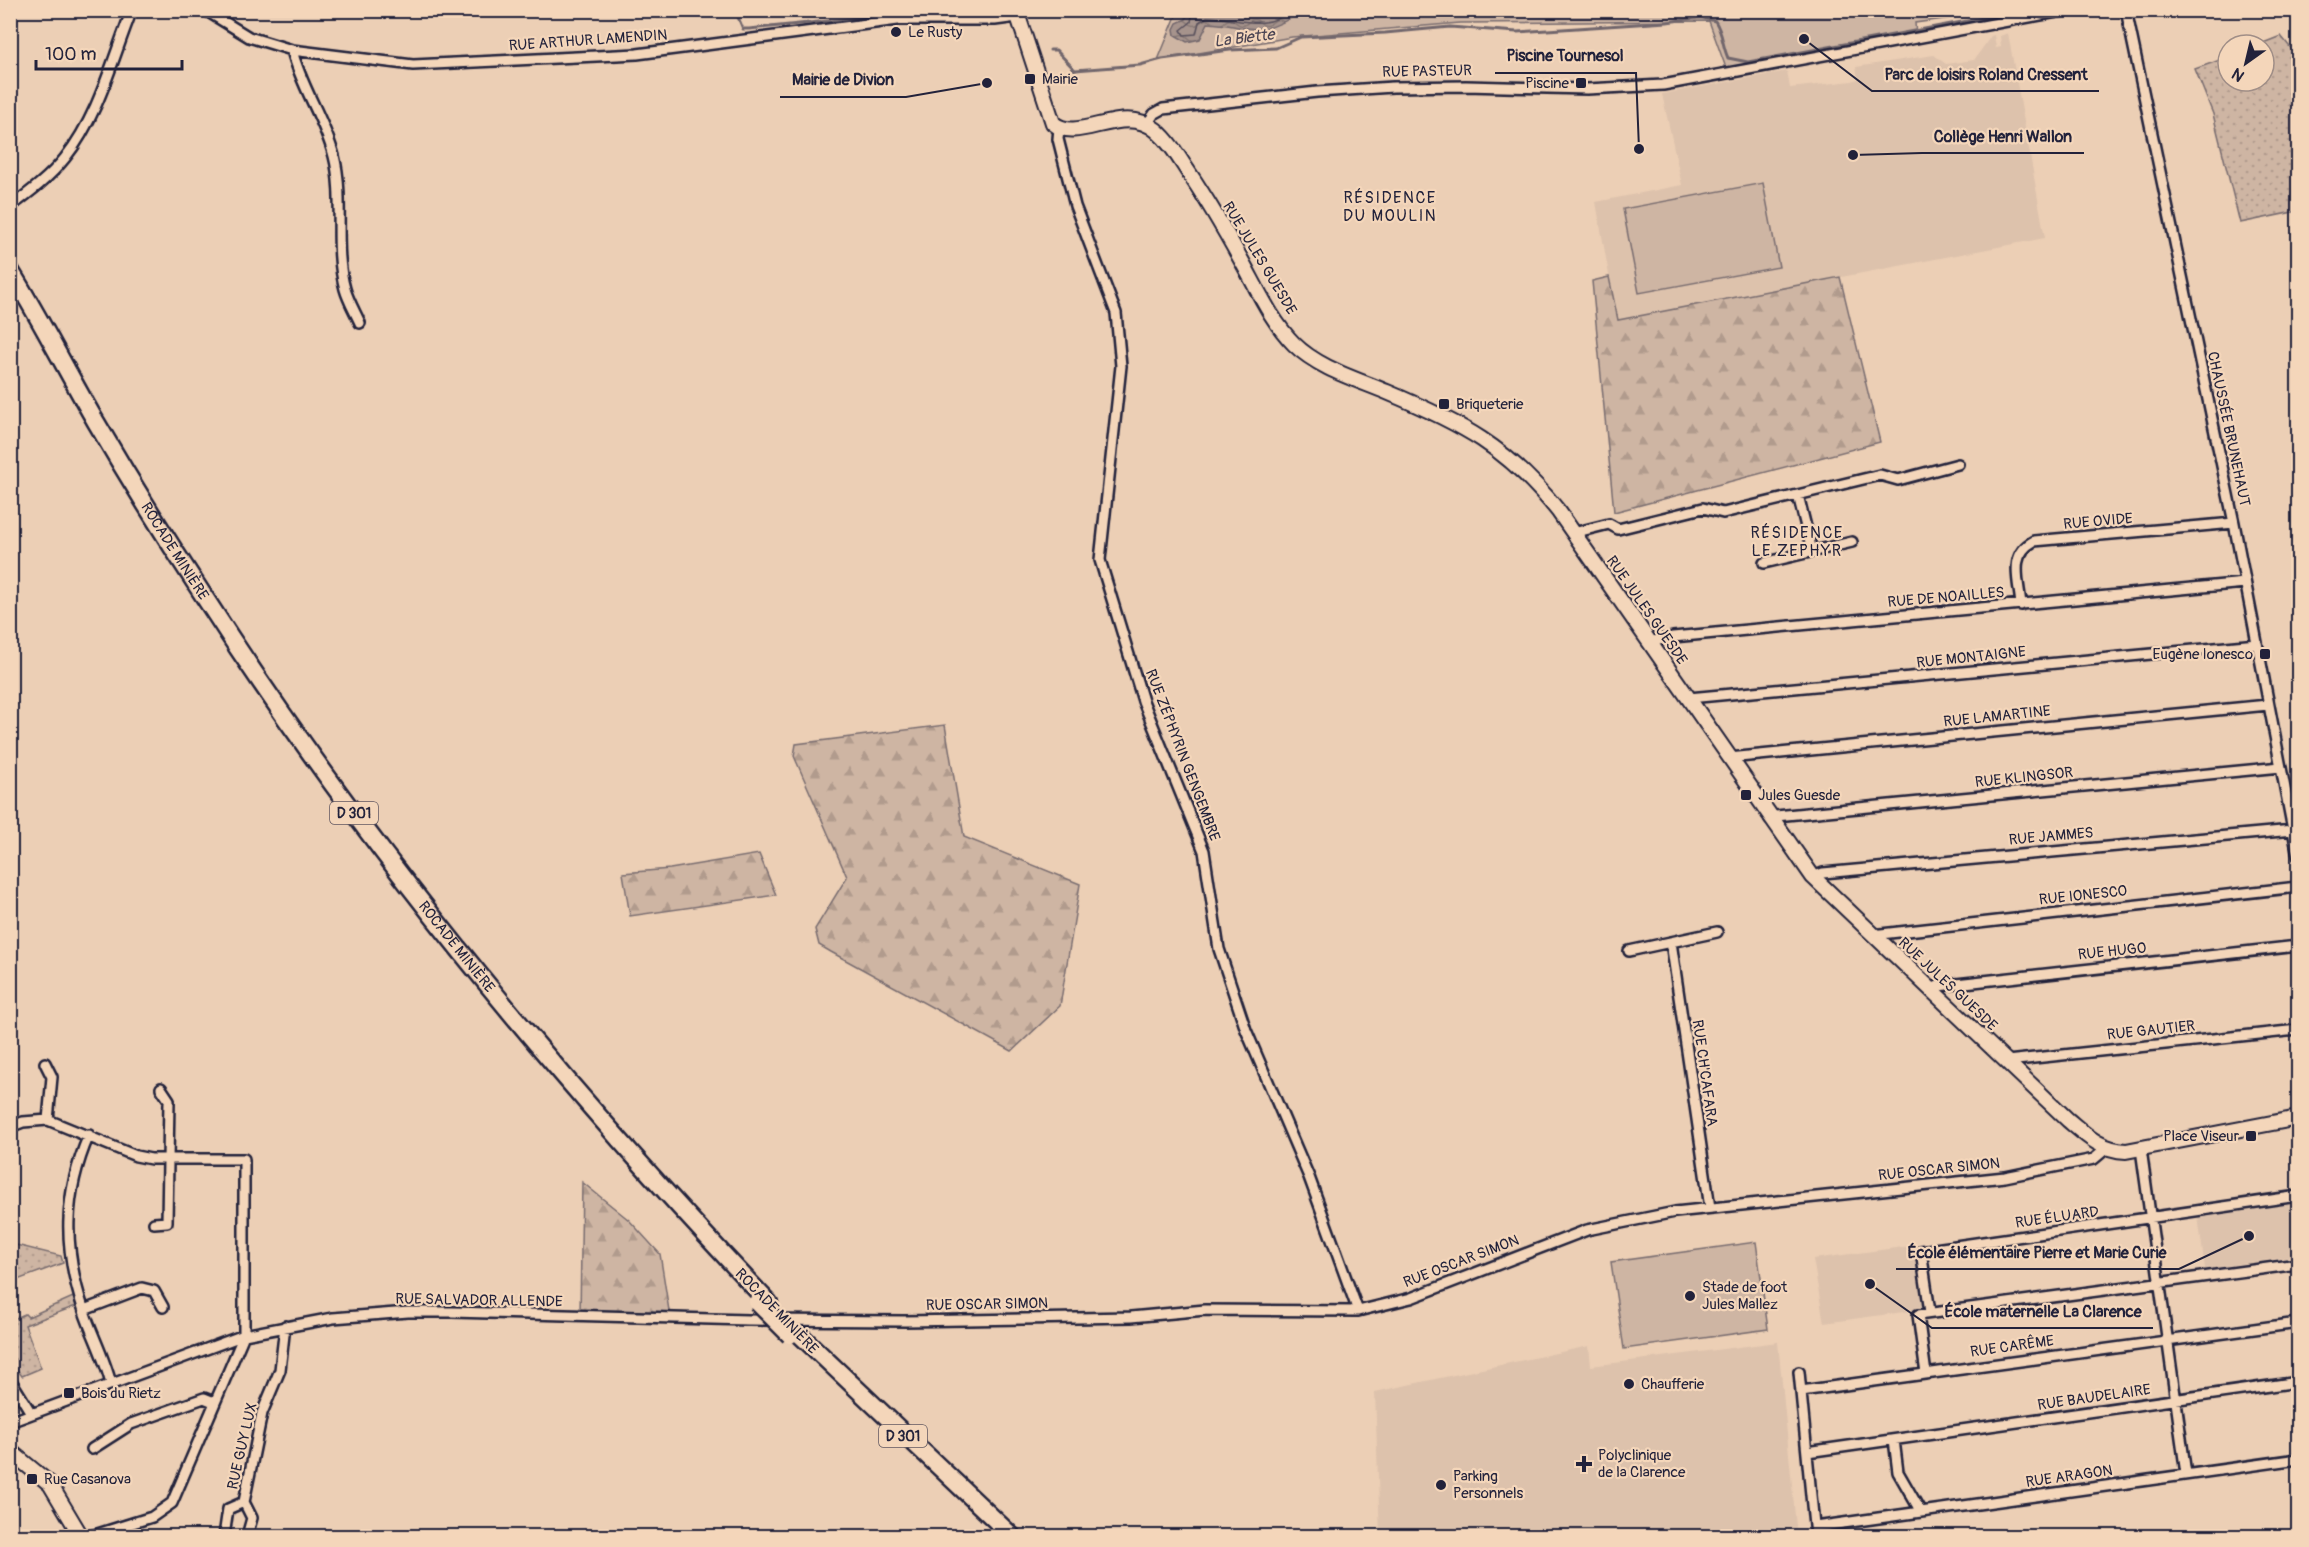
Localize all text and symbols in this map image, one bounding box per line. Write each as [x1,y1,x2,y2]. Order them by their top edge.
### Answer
place label: Le Rusty [908,23,963,42]
water label: La Biette [1213,24,1277,52]
street label: RUE ARTHUR LAMENDIN [508,25,668,56]
marker: Le Rusty [889,25,903,39]
scale bar [36,33,182,71]
north arrow [2216,33,2276,93]
callout: Piscine Tournesol [1495,39,1636,73]
text: 100 m [45,43,97,66]
text: Piscine Tournesol [1506,46,1624,66]
callout: Parc de loisirs Roland Cressent [1872,57,2099,91]
street label: RUE PASTEUR [1382,61,1472,82]
callout: Mairie de Divion [780,63,906,97]
text: N [2228,63,2248,86]
text: Parc de loisirs Roland Cressent [1884,65,2088,85]
text: Mairie de Divion [792,70,894,90]
place label: Mairie [1042,70,1078,89]
marker: Mairie [1023,72,1037,86]
place label: Piscine [1525,74,1570,93]
marker: Piscine [1574,76,1588,90]
callout: Collège Henri Wallon [1922,119,2084,153]
text: Collège Henri Wallon [1934,127,2072,147]
district label: RÉSIDENCE DU MOULIN [1343,188,1437,226]
street label: RUE JULES GUESDE [1218,198,1301,318]
street label: CHAUSSÉE BRUNEHAUT [2203,350,2254,508]
place label: Briqueterie [1456,395,1524,414]
marker: Briqueterie [1437,397,1451,411]
street label: ROCADE MINIÈRE [137,499,213,604]
street label: RUE OVIDE [2063,509,2134,534]
district label: RÉSIDENCE LE ZEPHYR [1750,523,1844,561]
street label: RUE JULES GUESDE [1602,552,1691,669]
street label: RUE DE NOAILLES [1887,583,2005,612]
street label: RUE MONTAIGNE [1915,642,2027,673]
place label: Eugène Ionesco [2153,645,2253,664]
marker: Eugène Ionesco [2258,647,2272,661]
street label: RUE ZÉPHYRIN GENGEMBRE [1141,666,1224,844]
street label: RUE LAMARTINE [1943,701,2052,732]
street label: RUE KLINGSOR [1974,763,2074,792]
place label: Jules Guesde [1758,786,1841,805]
marker: Jules Guesde [1739,788,1753,802]
road number: D 301 [330,802,378,824]
street label: RUE JAMMES [2008,823,2094,850]
street label: RUE IONESCO [2038,881,2128,910]
street label: ROCADE MINIÈRE [414,897,499,997]
street label: RUE JULES GUESDE [1894,934,2001,1035]
street label: RUE HUGO [2077,938,2147,965]
street label: RUE GAUTIER [2106,1016,2196,1045]
street label: RUE CH'CAFARA [1688,1018,1721,1128]
place label: Place Viseur [2163,1127,2240,1146]
marker: Place Viseur [2244,1129,2258,1143]
street label: RUE OSCAR SIMON [1877,1154,2001,1185]
street label: RUE ÉLUARD [2014,1202,2100,1233]
street label: RUE OSCAR SIMON [1401,1231,1522,1292]
callout: École élémentaire Pierre et Marie Curie [1896,1235,2179,1269]
text: École élémentaire Pierre et Marie Curie [1908,1242,2168,1263]
street label: ROCADE MINIÈRE [731,1264,822,1358]
place label: Stade de foot Jules Mallez [1702,1278,1788,1314]
marker: Stade de foot Jules Mallez [1683,1289,1697,1303]
street label: RUE SALVADOR ALLENDE [395,1290,563,1311]
street label: RUE OSCAR SIMON [926,1294,1048,1315]
callout: École maternelle La Clarence [1932,1294,2153,1328]
text: École maternelle La Clarence [1944,1301,2143,1322]
street label: RUE CARÊME [1969,1331,2055,1362]
place label: Chaufferie [1641,1375,1705,1394]
marker: Chaufferie [1622,1377,1636,1391]
street label: RUE BAUDELAIRE [2036,1380,2152,1415]
place label: Bois du Rietz [81,1384,161,1403]
marker: Bois du Rietz [62,1386,76,1400]
street label: RUE GUY LUX [223,1401,262,1491]
road number: D 301 [879,1425,927,1447]
place label: Polyclinique de la Clarence [1598,1446,1686,1482]
marker: Polyclinique de la Clarence [1575,1455,1593,1473]
street label: RUE ARAGON [2024,1461,2114,1492]
place label: Parking Personnels [1453,1467,1524,1503]
place label: Rue Casanova [44,1470,131,1489]
marker: Rue Casanova [25,1472,39,1486]
marker: Parking Personnels [1434,1478,1448,1492]

